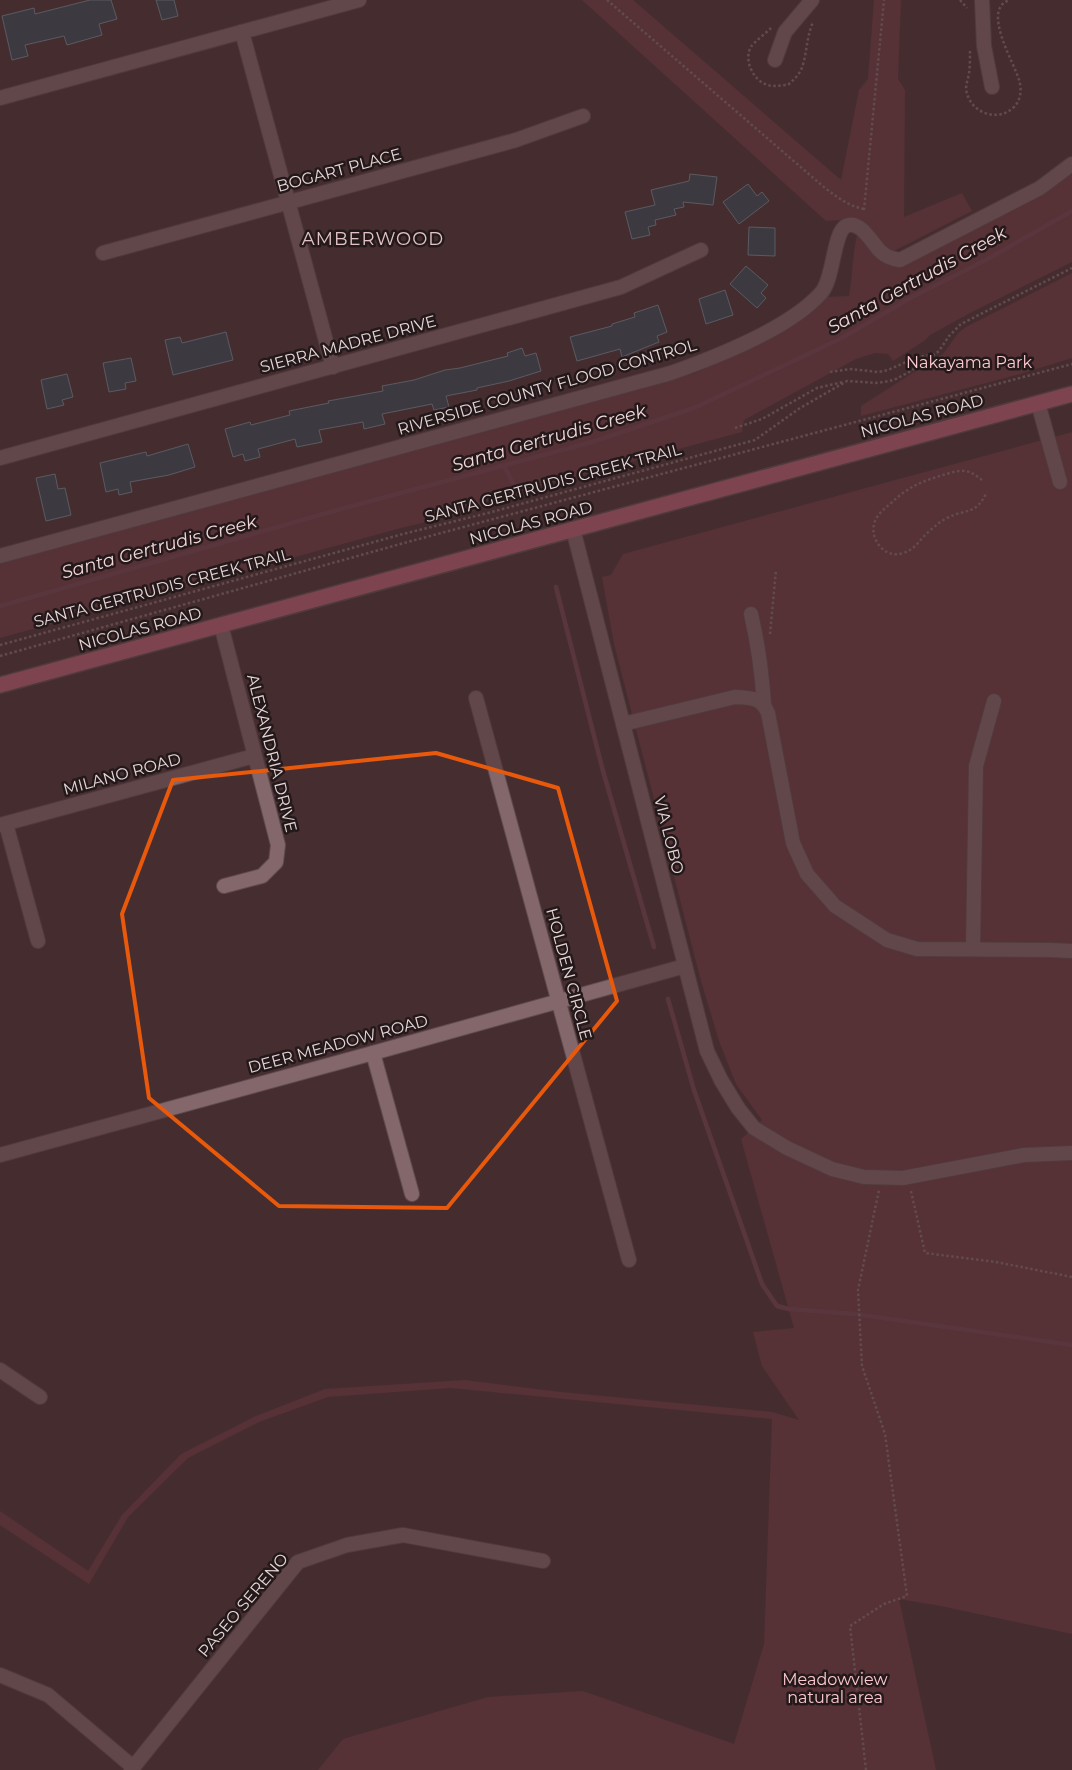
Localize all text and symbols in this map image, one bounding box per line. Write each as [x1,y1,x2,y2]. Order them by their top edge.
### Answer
street label: BOGART PLACE [275,144,403,196]
water label: Santa Gertrudis Creek [824,221,1011,338]
district label: AMBERWOOD [302,228,444,250]
street label: SIERRA MADRE DRIVE [258,311,438,377]
street label: RIVERSIDE COUNTY FLOOD CONTROL [395,335,699,439]
park label: Nakayama Park [906,353,1032,372]
street label: NICOLAS ROAD [858,390,986,442]
water label: Santa Gertrudis Creek [449,399,650,476]
street label: SANTA GERTRUDIS CREEK TRAIL [423,439,684,526]
street label: NICOLAS ROAD [467,497,595,549]
water label: Santa Gertrudis Creek [59,510,260,584]
street label: SANTA GERTRUDIS CREEK TRAIL [32,544,293,631]
street label: NICOLAS ROAD [76,603,204,655]
street label: ALEXANDRIA DRIVE [243,672,301,834]
street label: MILANO ROAD [61,749,183,799]
street label: VIA LOBO [650,794,688,876]
street label: HOLDEN CIRCLE [542,906,596,1042]
street label: DEER MEADOW ROAD [246,1011,430,1077]
street label: PASEO SERENO [194,1549,292,1661]
park label: Meadowview natural area [782,1670,888,1707]

